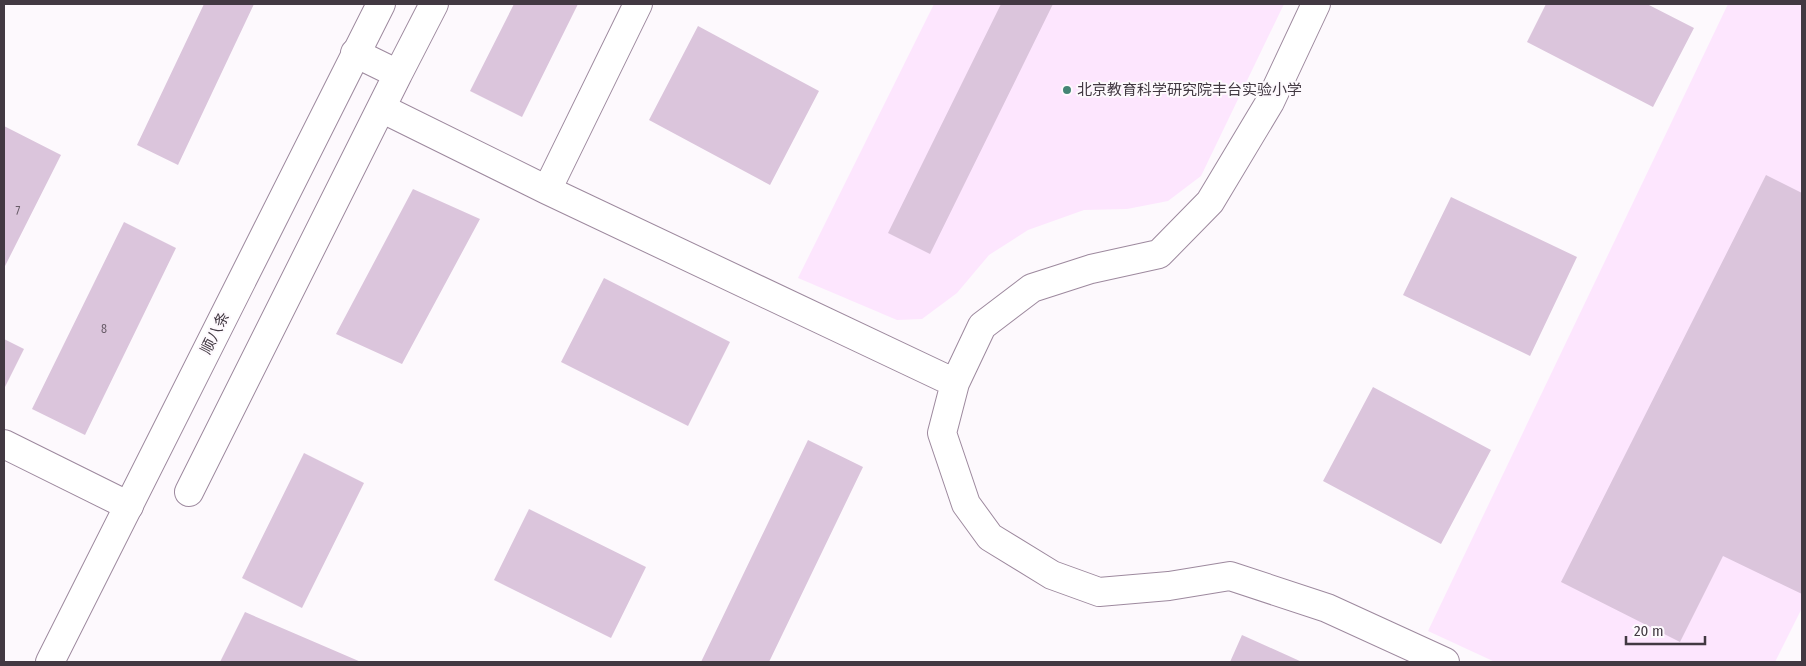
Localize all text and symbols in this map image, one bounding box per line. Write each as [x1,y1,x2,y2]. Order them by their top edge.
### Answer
place label: 北京教育科学研究院丰台实验小学 [1077,81,1302,99]
marker: 北京教育科学研究院丰台实验小学 [1061,84,1073,96]
house number: 7 [16,204,21,218]
street label: 顺八条 [197,309,233,357]
house number: 8 [101,322,107,336]
scale bar [1626,614,1705,646]
text: 20 m [1634,622,1664,640]

